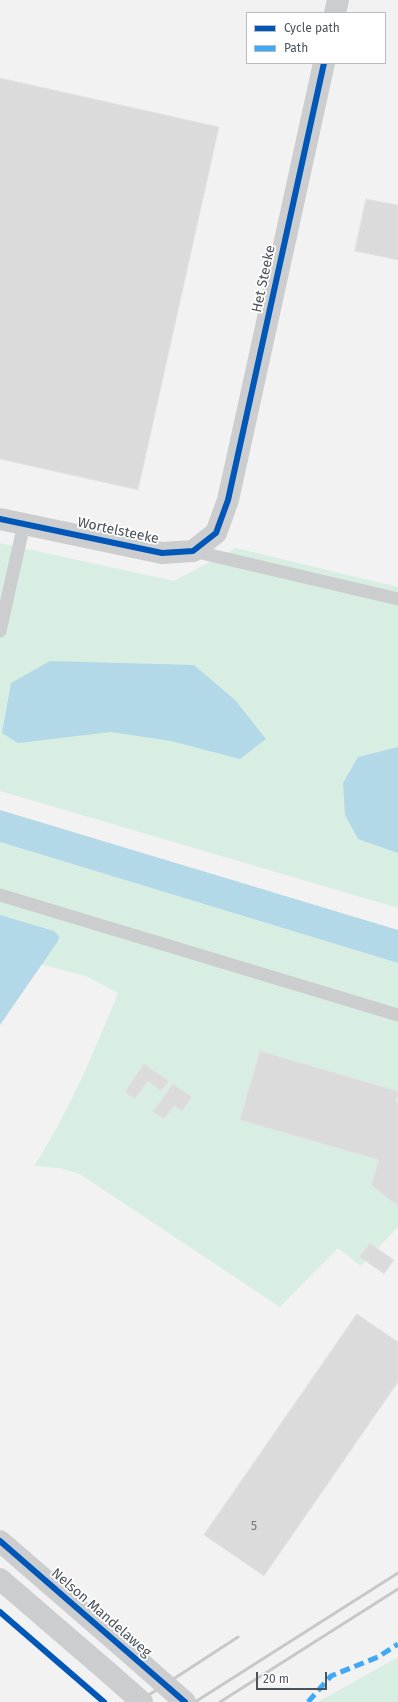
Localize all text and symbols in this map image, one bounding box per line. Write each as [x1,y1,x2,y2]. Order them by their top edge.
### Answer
legend [246,12,386,64]
text: Cycle path [284,21,340,35]
text: Path [284,41,308,55]
street label: Het Steeke [249,244,279,314]
street label: Wortelsteeke [76,514,160,548]
house number: 5 [251,1520,257,1534]
street label: Nelson Mandelaweg [48,1565,154,1661]
scale bar [258,1664,329,1690]
text: 20 m [263,1672,289,1686]

